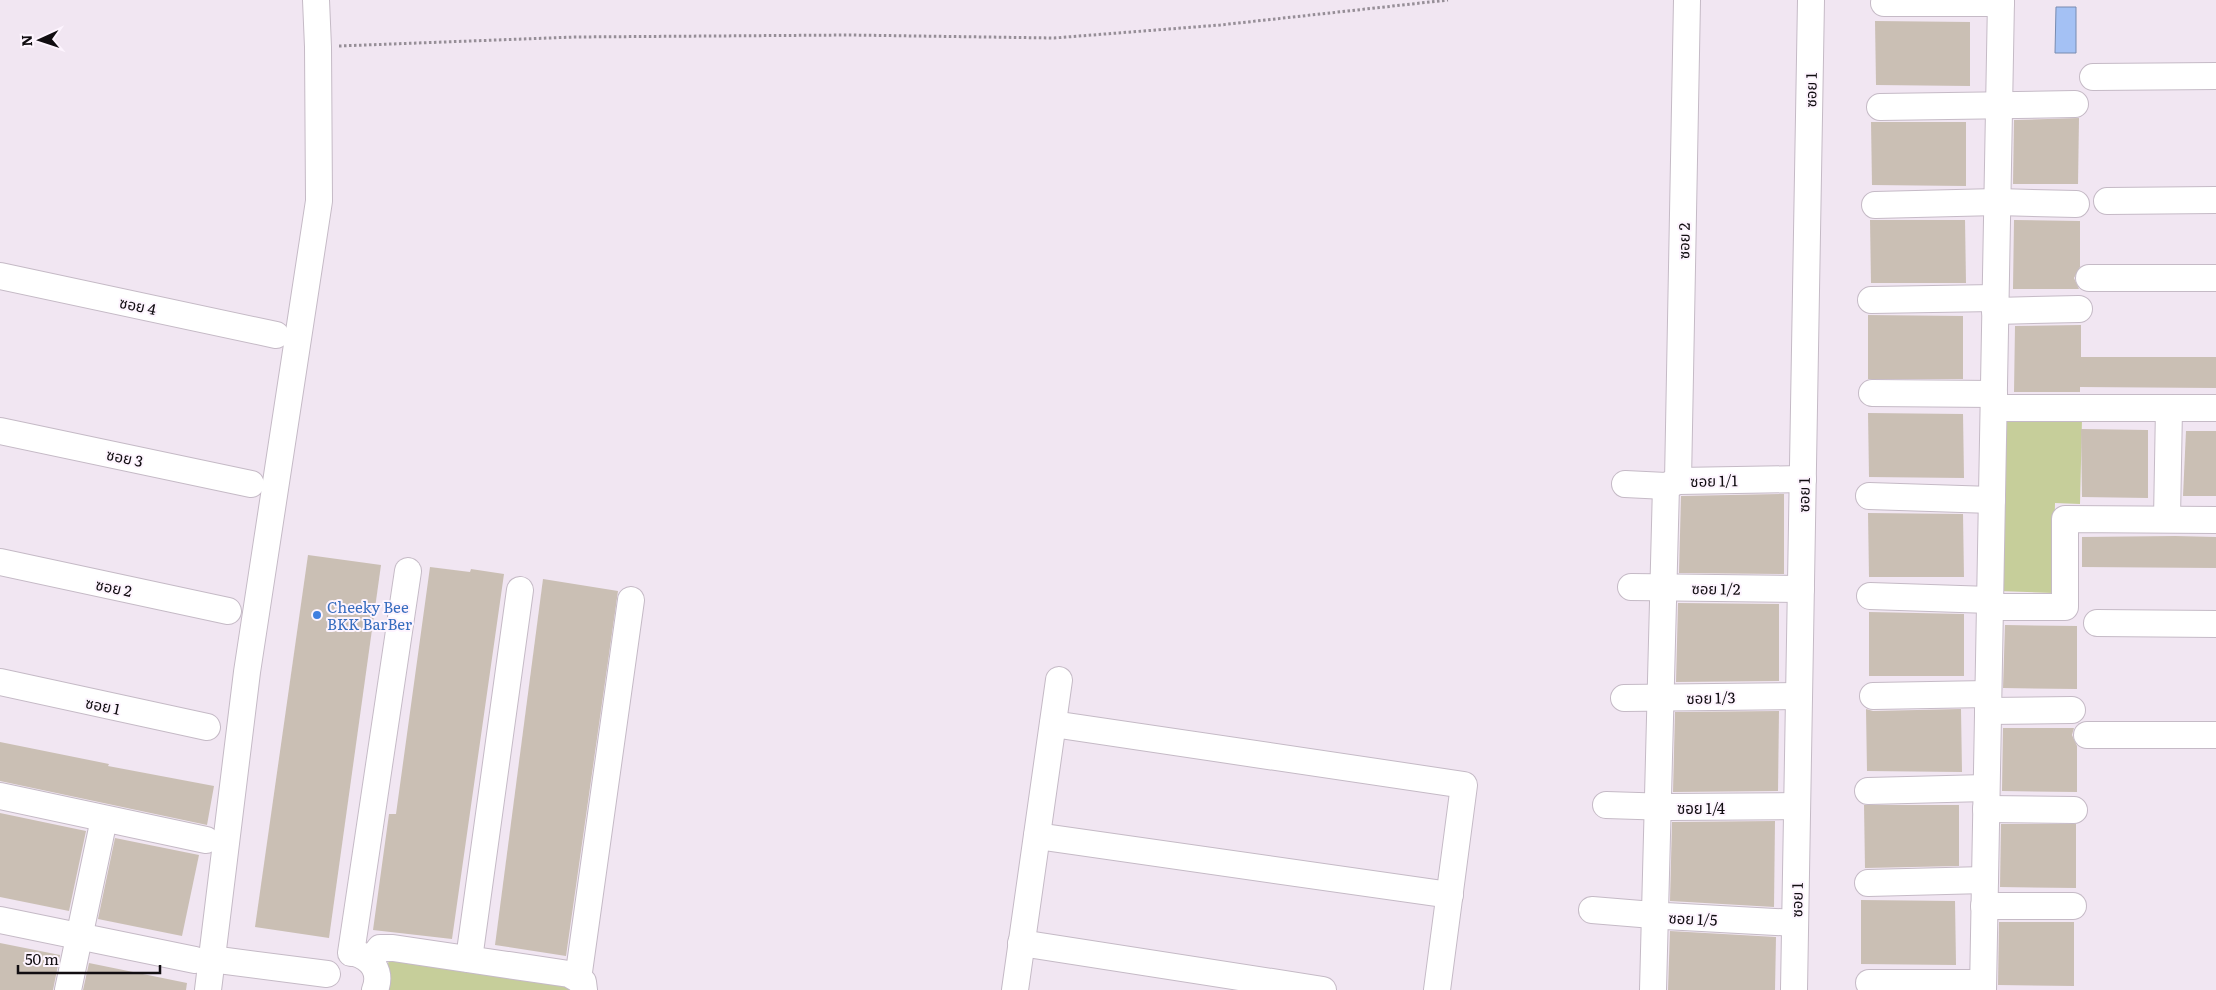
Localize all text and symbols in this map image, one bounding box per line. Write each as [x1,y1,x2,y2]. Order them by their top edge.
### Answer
north arrow [15,15,65,65]
text: N [16,34,36,47]
street label: ซอย 1 [1798,72,1822,108]
street label: ซอย 2 [1671,222,1695,259]
street label: ซอย 4 [117,290,159,320]
street label: ซอย 3 [105,442,145,472]
street label: ซอย 1/1 [1690,468,1738,492]
street label: ซอย 1 [1791,477,1815,513]
street label: ซอย 2 [94,572,135,602]
street label: ซอย 1/2 [1691,576,1741,600]
place label: Cheeky Bee BKK BarBer [327,595,412,635]
marker: Cheeky Bee BKK BarBer [311,609,323,621]
street label: ซอย 1/3 [1686,685,1736,709]
street label: ซอย 1 [84,690,122,720]
street label: ซอย 1/4 [1677,796,1725,819]
street label: ซอย 1 [1784,882,1808,918]
street label: ซอย 1/5 [1668,905,1718,931]
scale bar [18,942,160,974]
text: 50 m [25,947,59,970]

